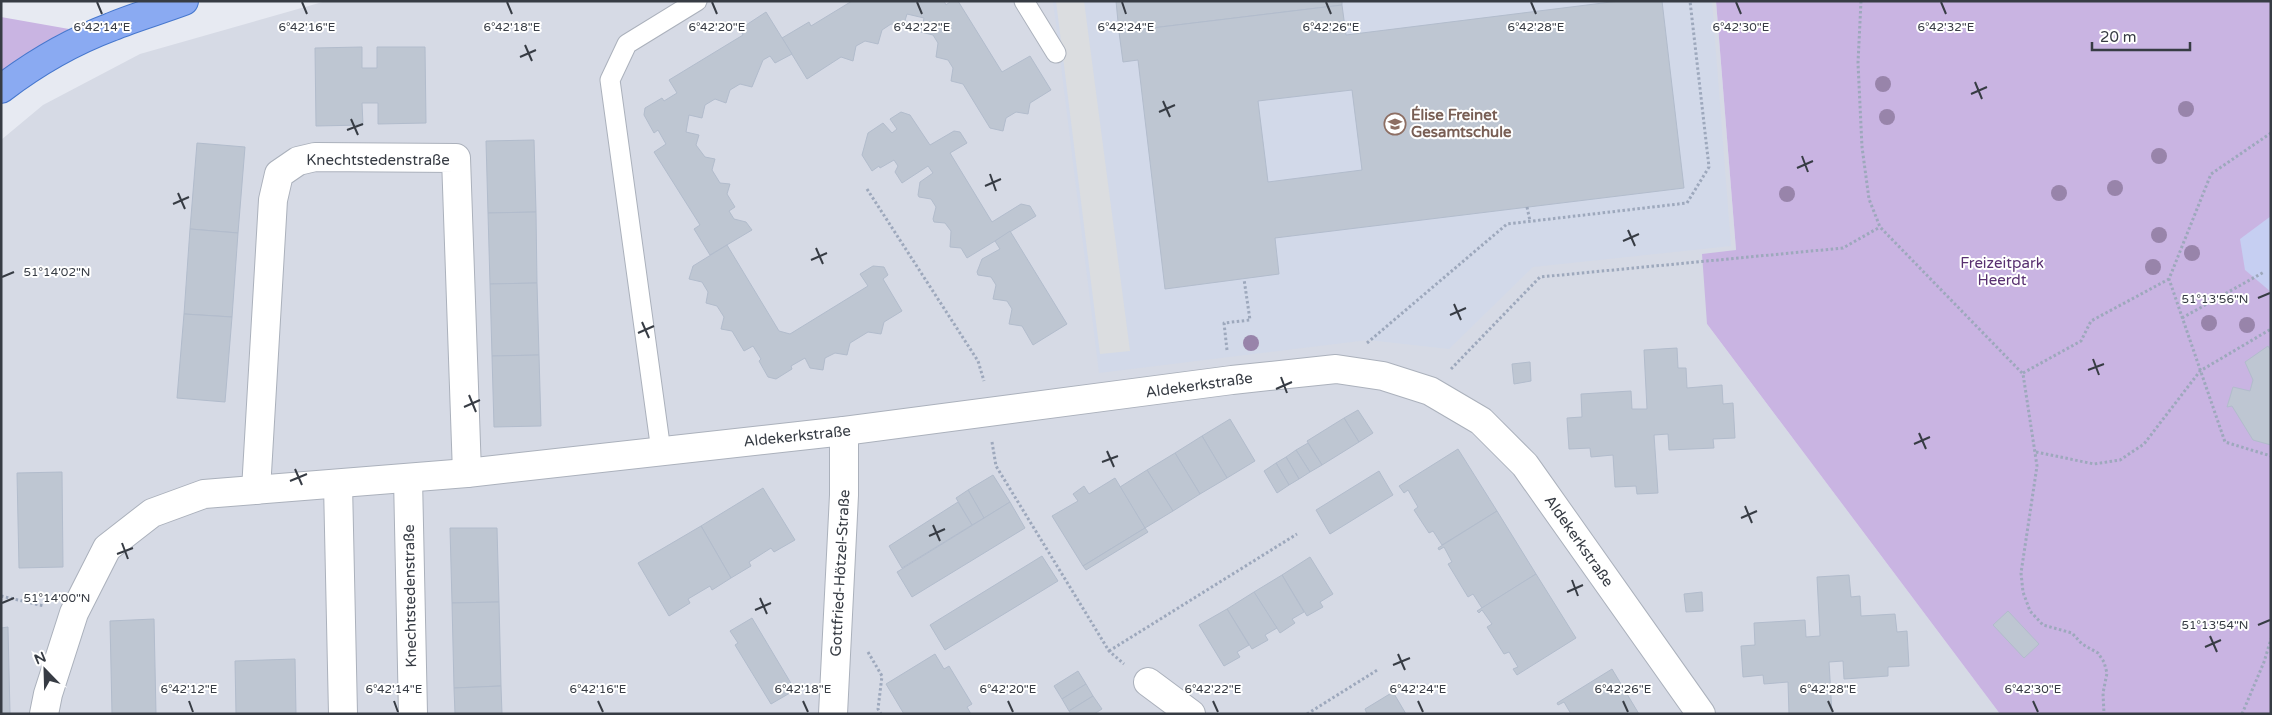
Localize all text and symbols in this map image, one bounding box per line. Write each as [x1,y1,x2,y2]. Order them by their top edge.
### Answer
text: 6°42'14"E [74,20,131,34]
text: 6°42'16"E [279,20,336,34]
text: 6°42'18"E [484,20,541,34]
text: 6°42'20"E [689,20,746,34]
text: 6°42'22"E [894,20,951,34]
text: 6°42'24"E [1098,20,1155,34]
text: 6°42'26"E [1303,20,1360,34]
text: 6°42'28"E [1508,20,1565,34]
text: 6°42'30"E [1713,20,1770,34]
text: 6°42'32"E [1918,20,1975,34]
scale bar [2092,20,2190,52]
text: 20 m [2100,28,2137,46]
place label: Élise Freinet Gesamtschule [1411,105,1512,141]
school or university icon: Élise Freinet Gesamtschule [1383,112,1407,136]
street label: Knechtstedenstraße [306,151,450,169]
park label: Freizeitpark Heerdt [1960,254,2044,289]
text: 51°14'02"N [24,265,91,279]
text: 51°13'56"N [2182,292,2249,306]
street label: Aldekerkstraße [1144,369,1254,401]
street label: Aldekerkstraße [742,421,852,451]
street label: Gottfried-Hötzel-Straße [827,489,853,657]
street label: Aldekerkstraße [1541,492,1617,590]
street label: Knechtstedenstraße [400,524,420,668]
text: 51°14'00"N [24,591,91,605]
text: 51°13'54"N [2182,618,2249,632]
north arrow [20,645,70,695]
text: N [32,648,49,669]
text: 6°42'12"E [161,682,218,696]
text: 6°42'14"E [366,682,423,696]
text: 6°42'16"E [570,682,627,696]
text: 6°42'18"E [775,682,832,696]
text: 6°42'20"E [980,682,1037,696]
text: 6°42'22"E [1185,682,1242,696]
text: 6°42'24"E [1390,682,1447,696]
text: 6°42'26"E [1595,682,1652,696]
text: 6°42'28"E [1800,682,1857,696]
text: 6°42'30"E [2005,682,2062,696]

